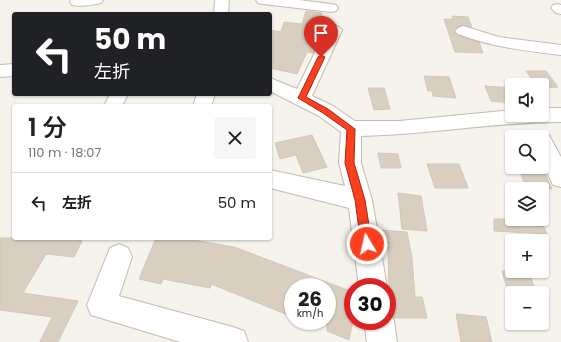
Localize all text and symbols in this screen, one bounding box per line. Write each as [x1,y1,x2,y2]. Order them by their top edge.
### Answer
pin [304,16,338,57]
text: 50 m [94,20,166,59]
icon: arrive [310,22,332,44]
icon: left [28,28,80,80]
text: 左折 [94,59,130,84]
map controls [505,78,549,330]
button: sound [505,78,549,122]
text: 1 分 [28,111,66,144]
button: close [214,117,256,159]
button: search [505,130,549,174]
text: 110 m · 18:07 [28,143,101,162]
button: layers [505,182,549,226]
icon: left [28,192,50,214]
text: 左折 [62,192,92,213]
text: 50 m [218,192,256,213]
position arrow [346,223,388,265]
button: + [505,234,549,278]
speed limit sign: 30 [344,278,396,330]
text: 26 [298,285,322,313]
button: − [505,286,549,330]
text: km/h [297,306,323,321]

